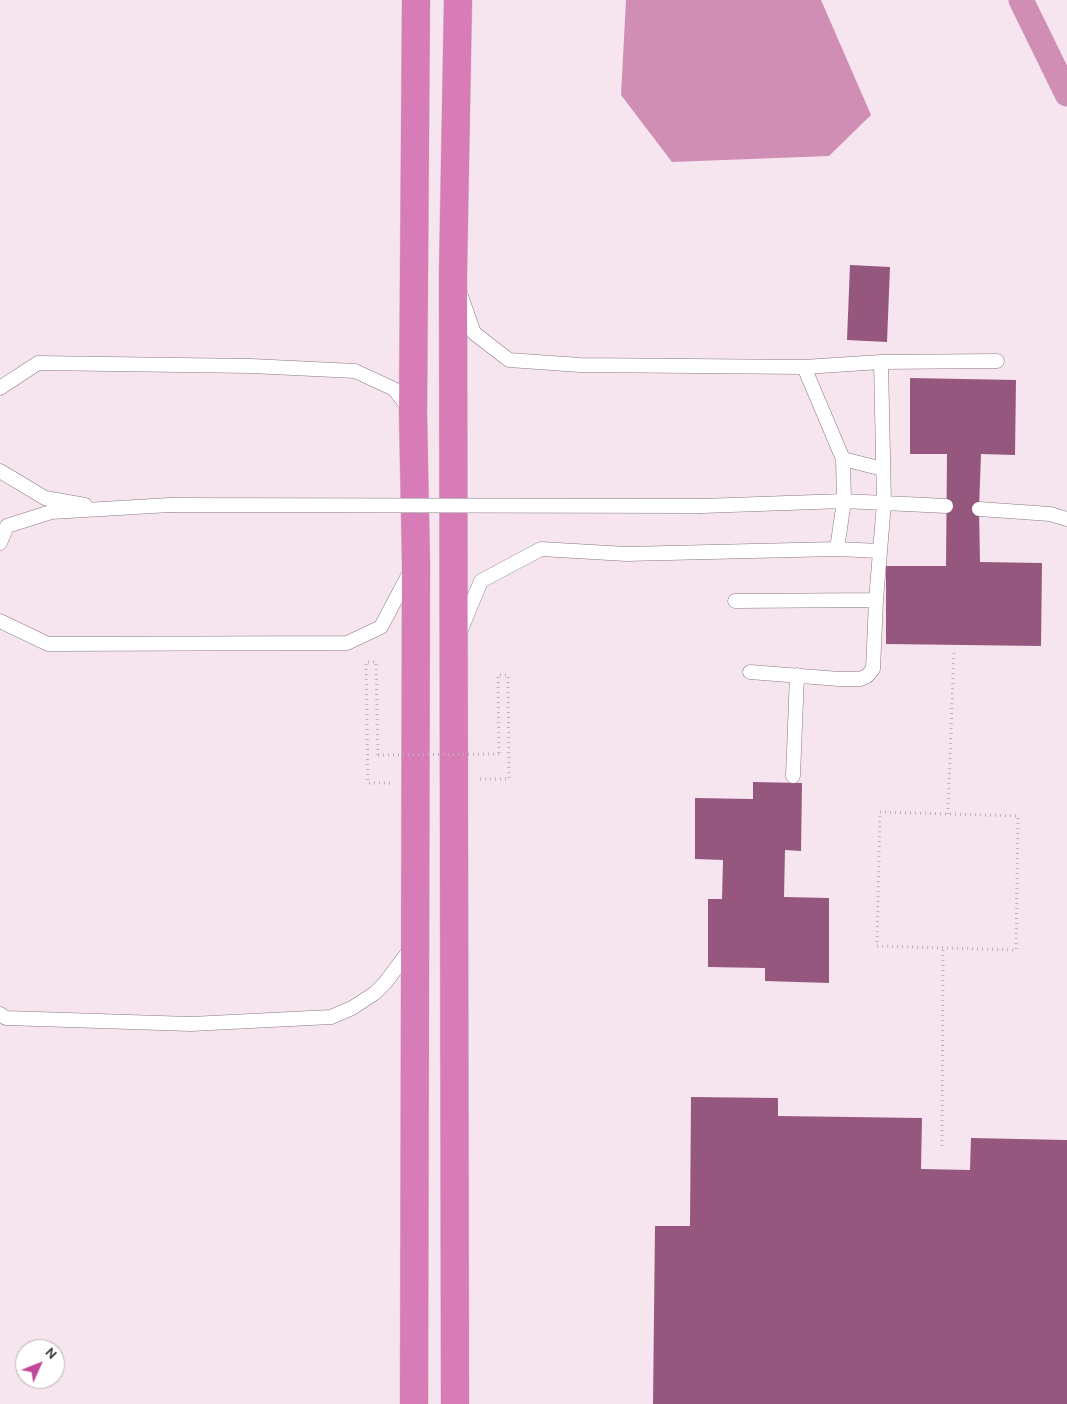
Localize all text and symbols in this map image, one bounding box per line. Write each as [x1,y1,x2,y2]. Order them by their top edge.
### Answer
north arrow [15,1339,65,1389]
text: N [41,1344,60,1363]

